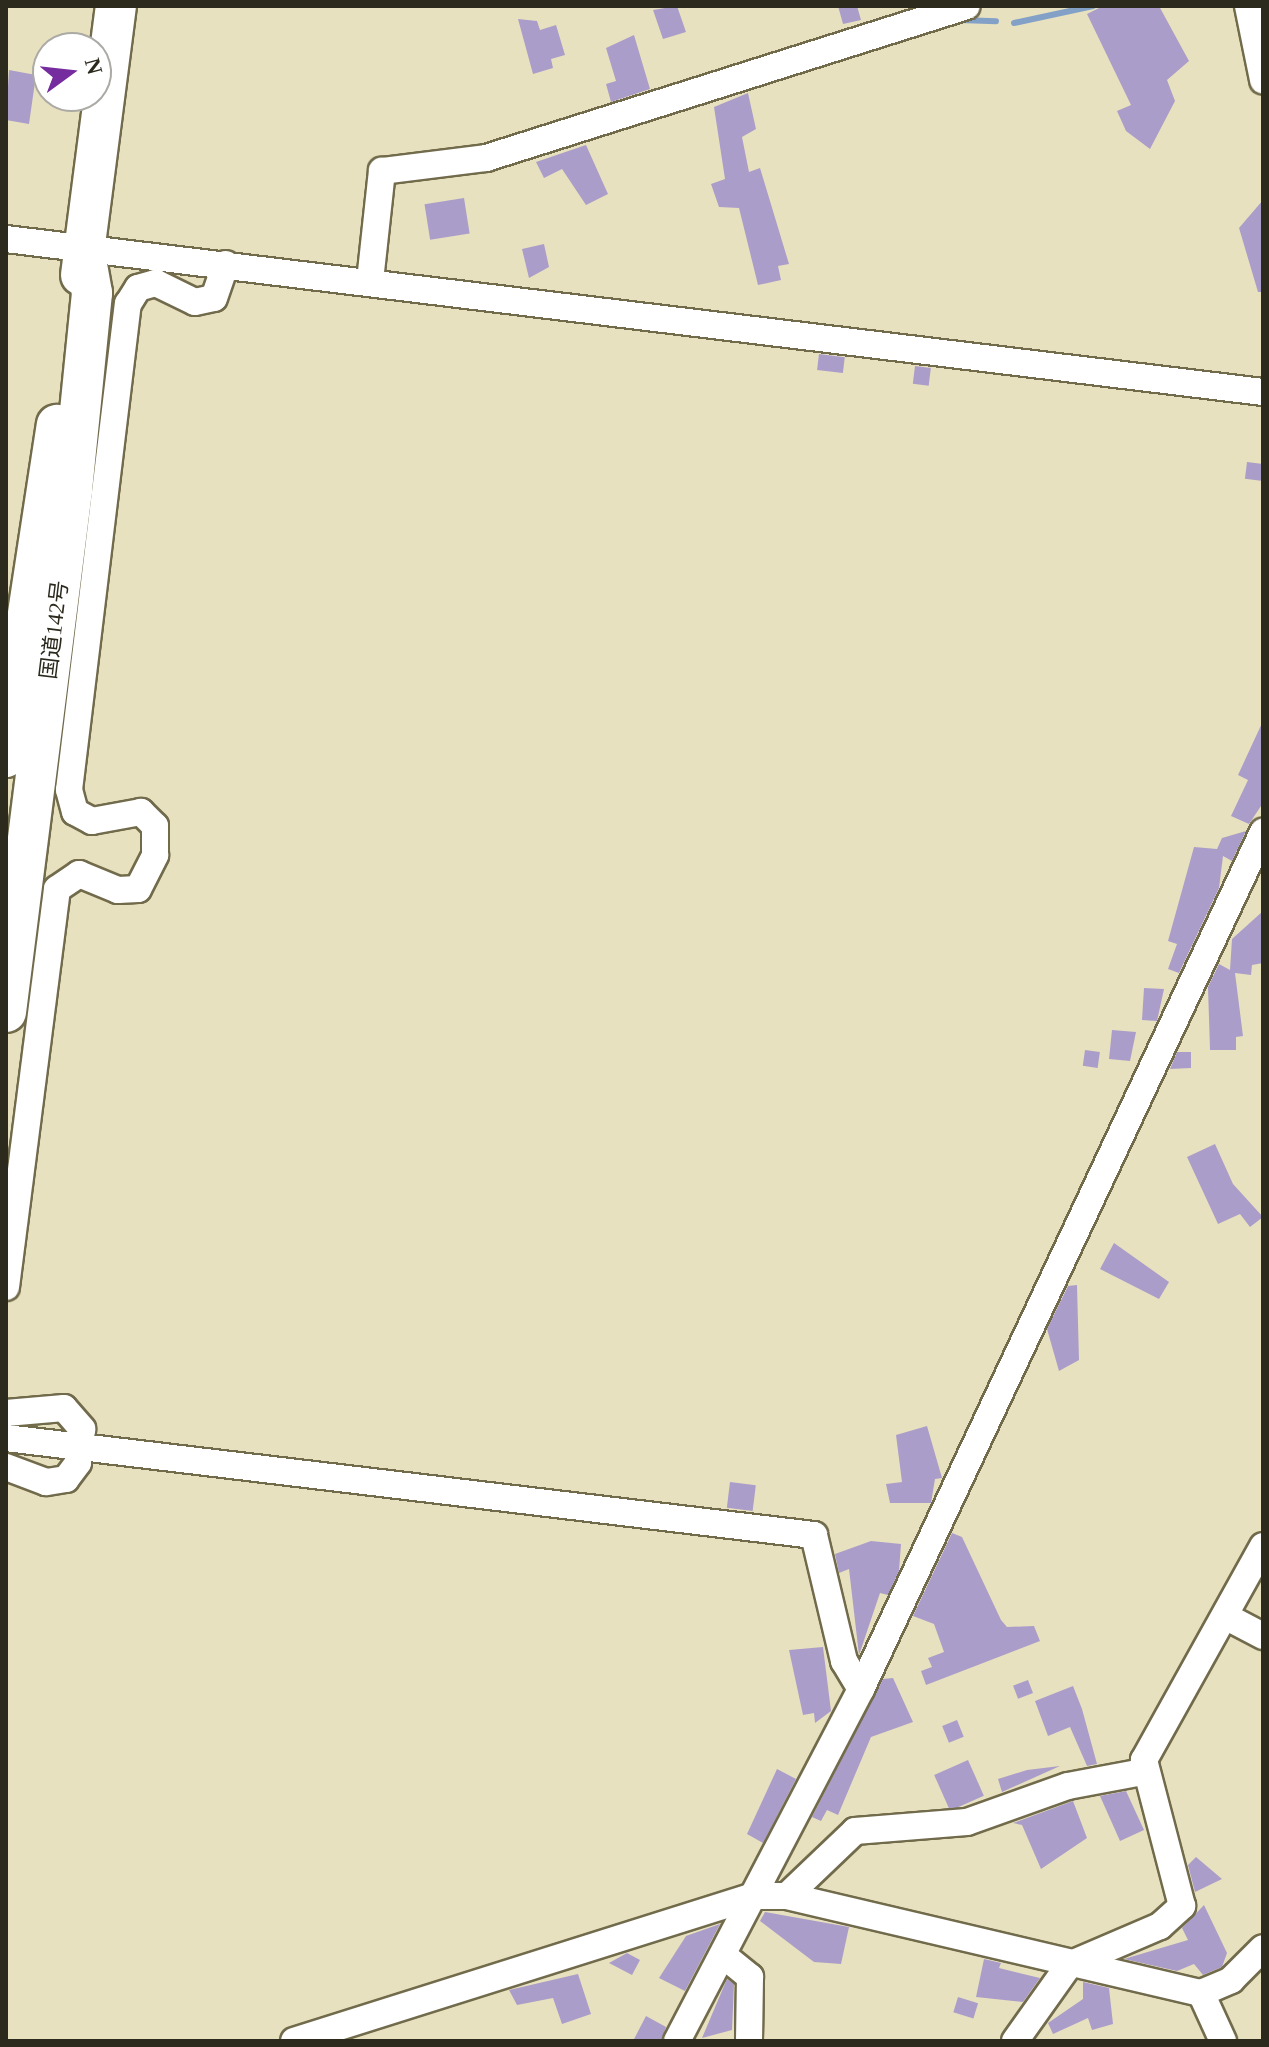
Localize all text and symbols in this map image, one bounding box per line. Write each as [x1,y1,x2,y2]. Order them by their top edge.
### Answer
north arrow [32,32,112,112]
text: N [80,55,108,77]
street label: 国道142号 [35,579,73,681]

